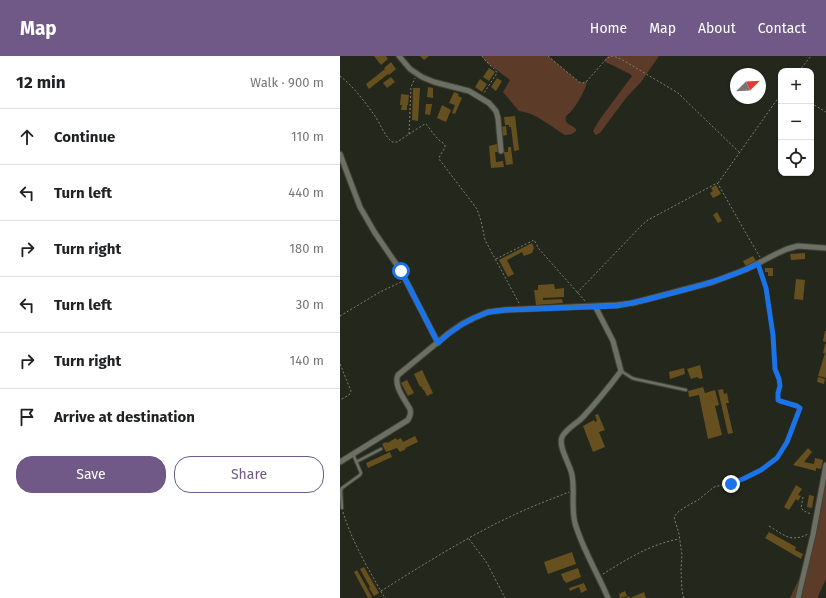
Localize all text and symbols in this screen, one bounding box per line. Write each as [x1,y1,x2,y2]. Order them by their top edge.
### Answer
text: Map [20,17,57,40]
text: Home [590,20,627,37]
text: Map [649,20,676,37]
text: About [698,20,736,37]
text: Contact [758,20,806,37]
north arrow [730,68,766,104]
map controls [778,68,814,176]
button: + [778,68,814,104]
text: 12 min [16,72,66,93]
text: Walk · 900 m [250,75,324,90]
button: − [778,104,814,140]
icon: ahead [16,126,38,148]
text: Continue [54,128,115,146]
text: 110 m [291,129,324,144]
button: locate [778,140,814,176]
icon: left [16,182,38,204]
text: Turn left [54,184,112,202]
text: 440 m [288,185,324,200]
icon: right [16,238,38,260]
text: Turn right [54,240,121,258]
text: 180 m [289,241,324,256]
route start [392,262,410,280]
icon: left [16,294,38,316]
text: Turn left [54,296,112,314]
text: 30 m [296,297,324,312]
icon: right [16,350,38,372]
text: Turn right [54,352,121,370]
text: 140 m [290,353,324,368]
icon: arrive [16,406,38,428]
text: Arrive at destination [54,408,195,426]
button: Save [16,456,166,493]
button: Share [174,456,324,493]
route end [722,475,740,493]

